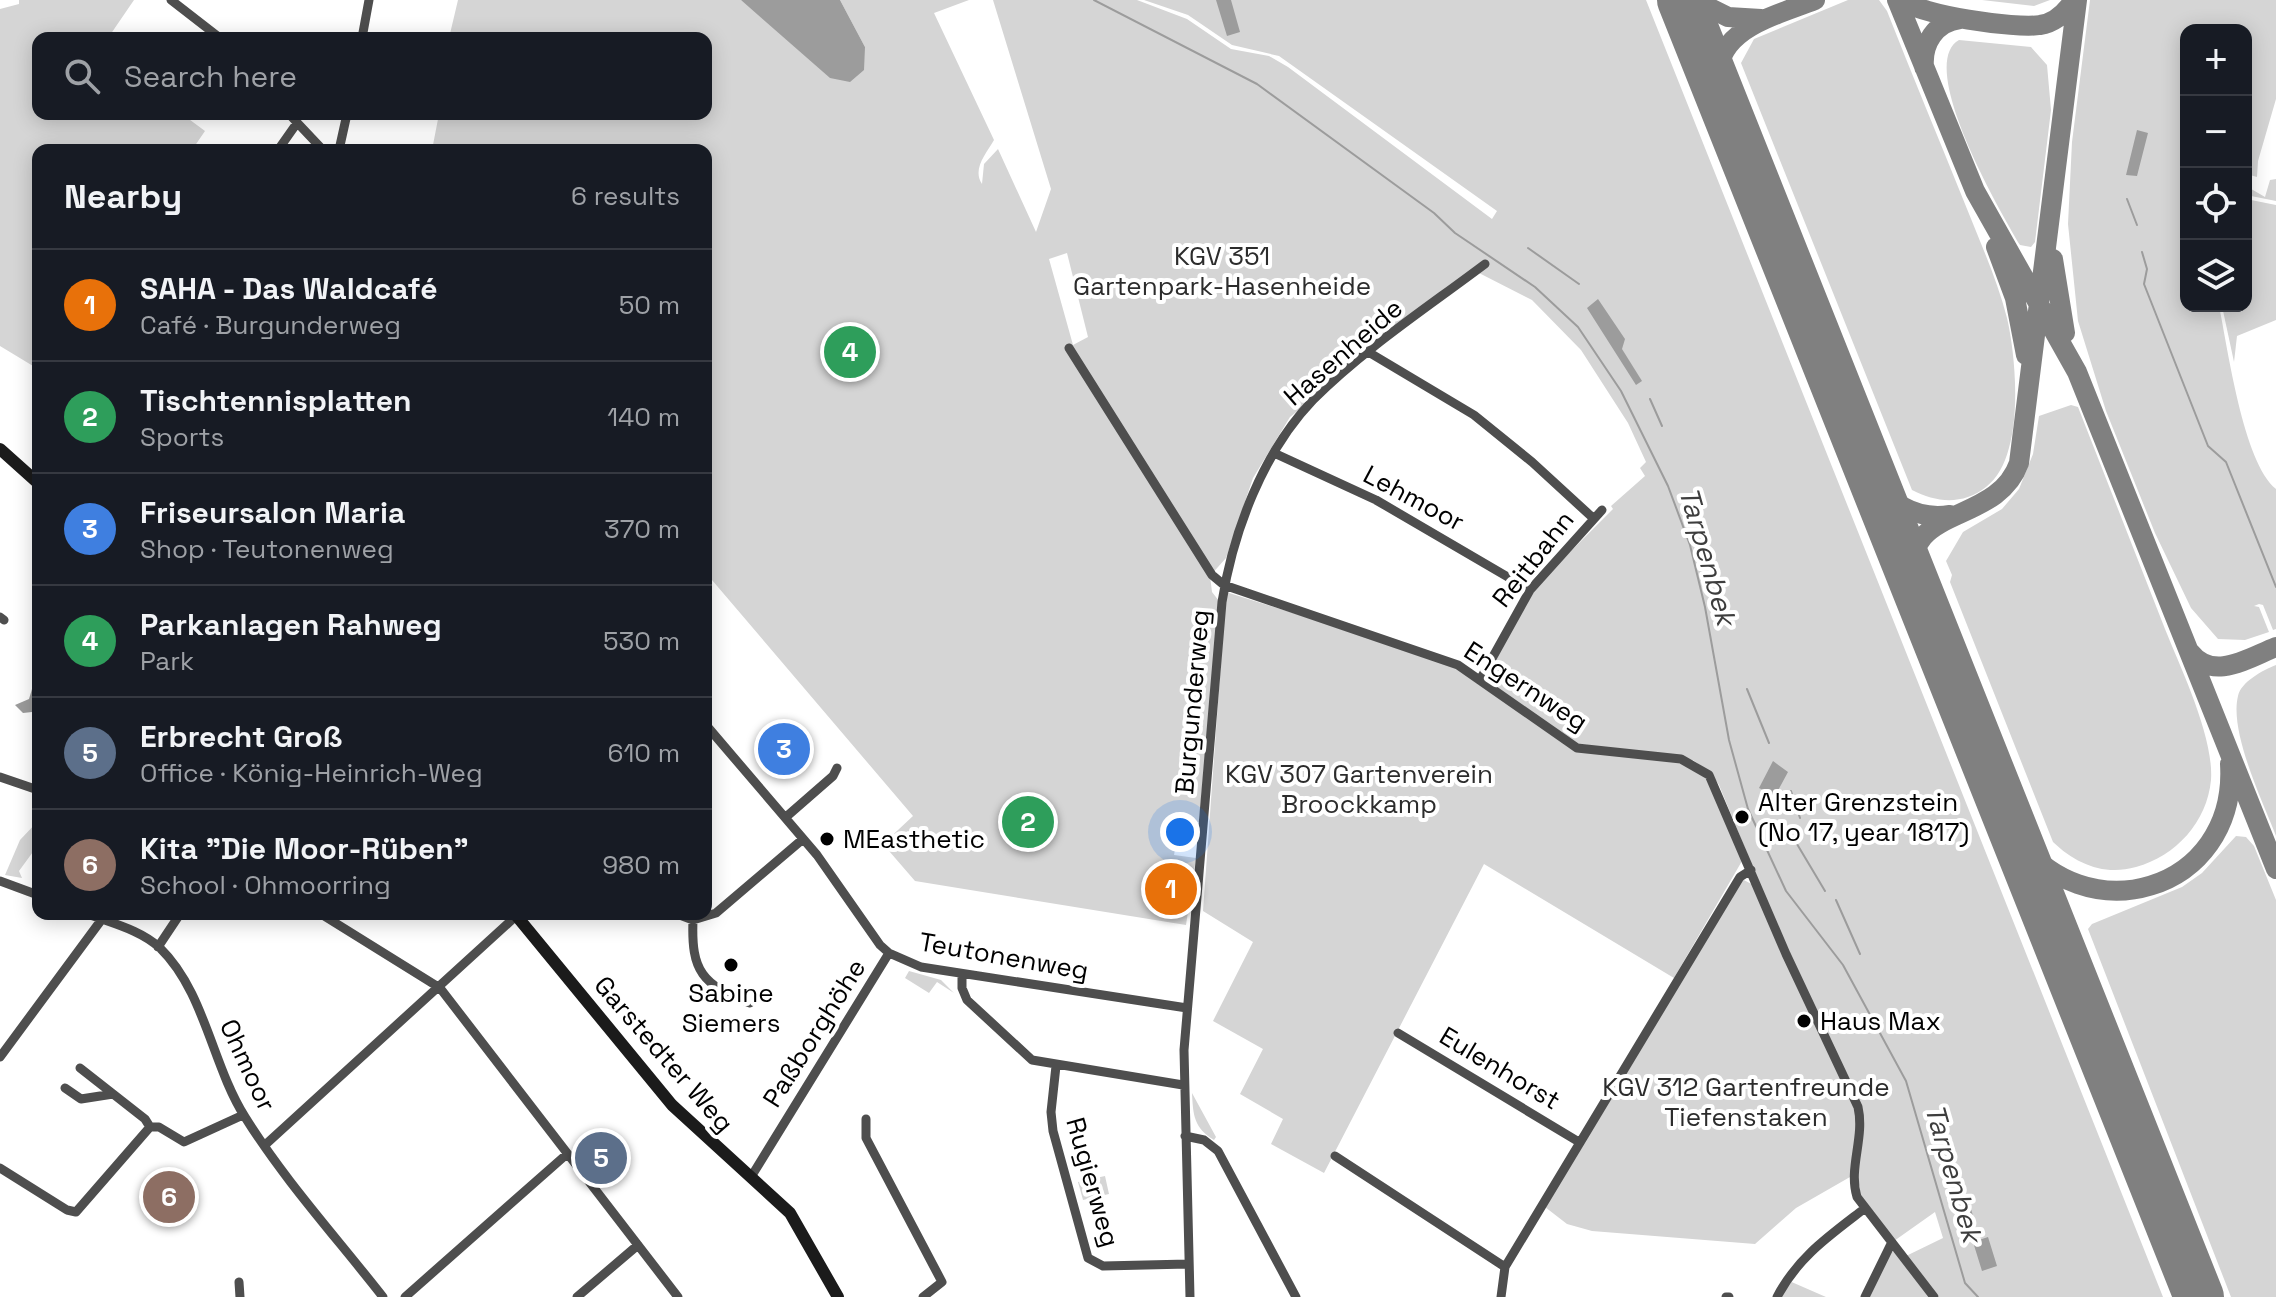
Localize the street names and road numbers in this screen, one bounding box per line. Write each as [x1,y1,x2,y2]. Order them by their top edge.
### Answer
street label: Hasenheide [1276,291,1410,413]
street label: Lehmoor [1358,457,1470,539]
street label: Reitbahn [1485,504,1581,614]
street label: Burgunderweg [1167,608,1217,796]
street label: Engernweg [1458,633,1594,739]
street label: Teutonenweg [917,924,1091,988]
street label: Paßborghöhe [755,952,873,1114]
street label: Garstedter Weg [587,969,741,1139]
street label: Ohmoor [212,1014,284,1116]
street label: Eulenhorst [1433,1019,1567,1117]
street label: Rugierweg [1058,1113,1128,1251]

